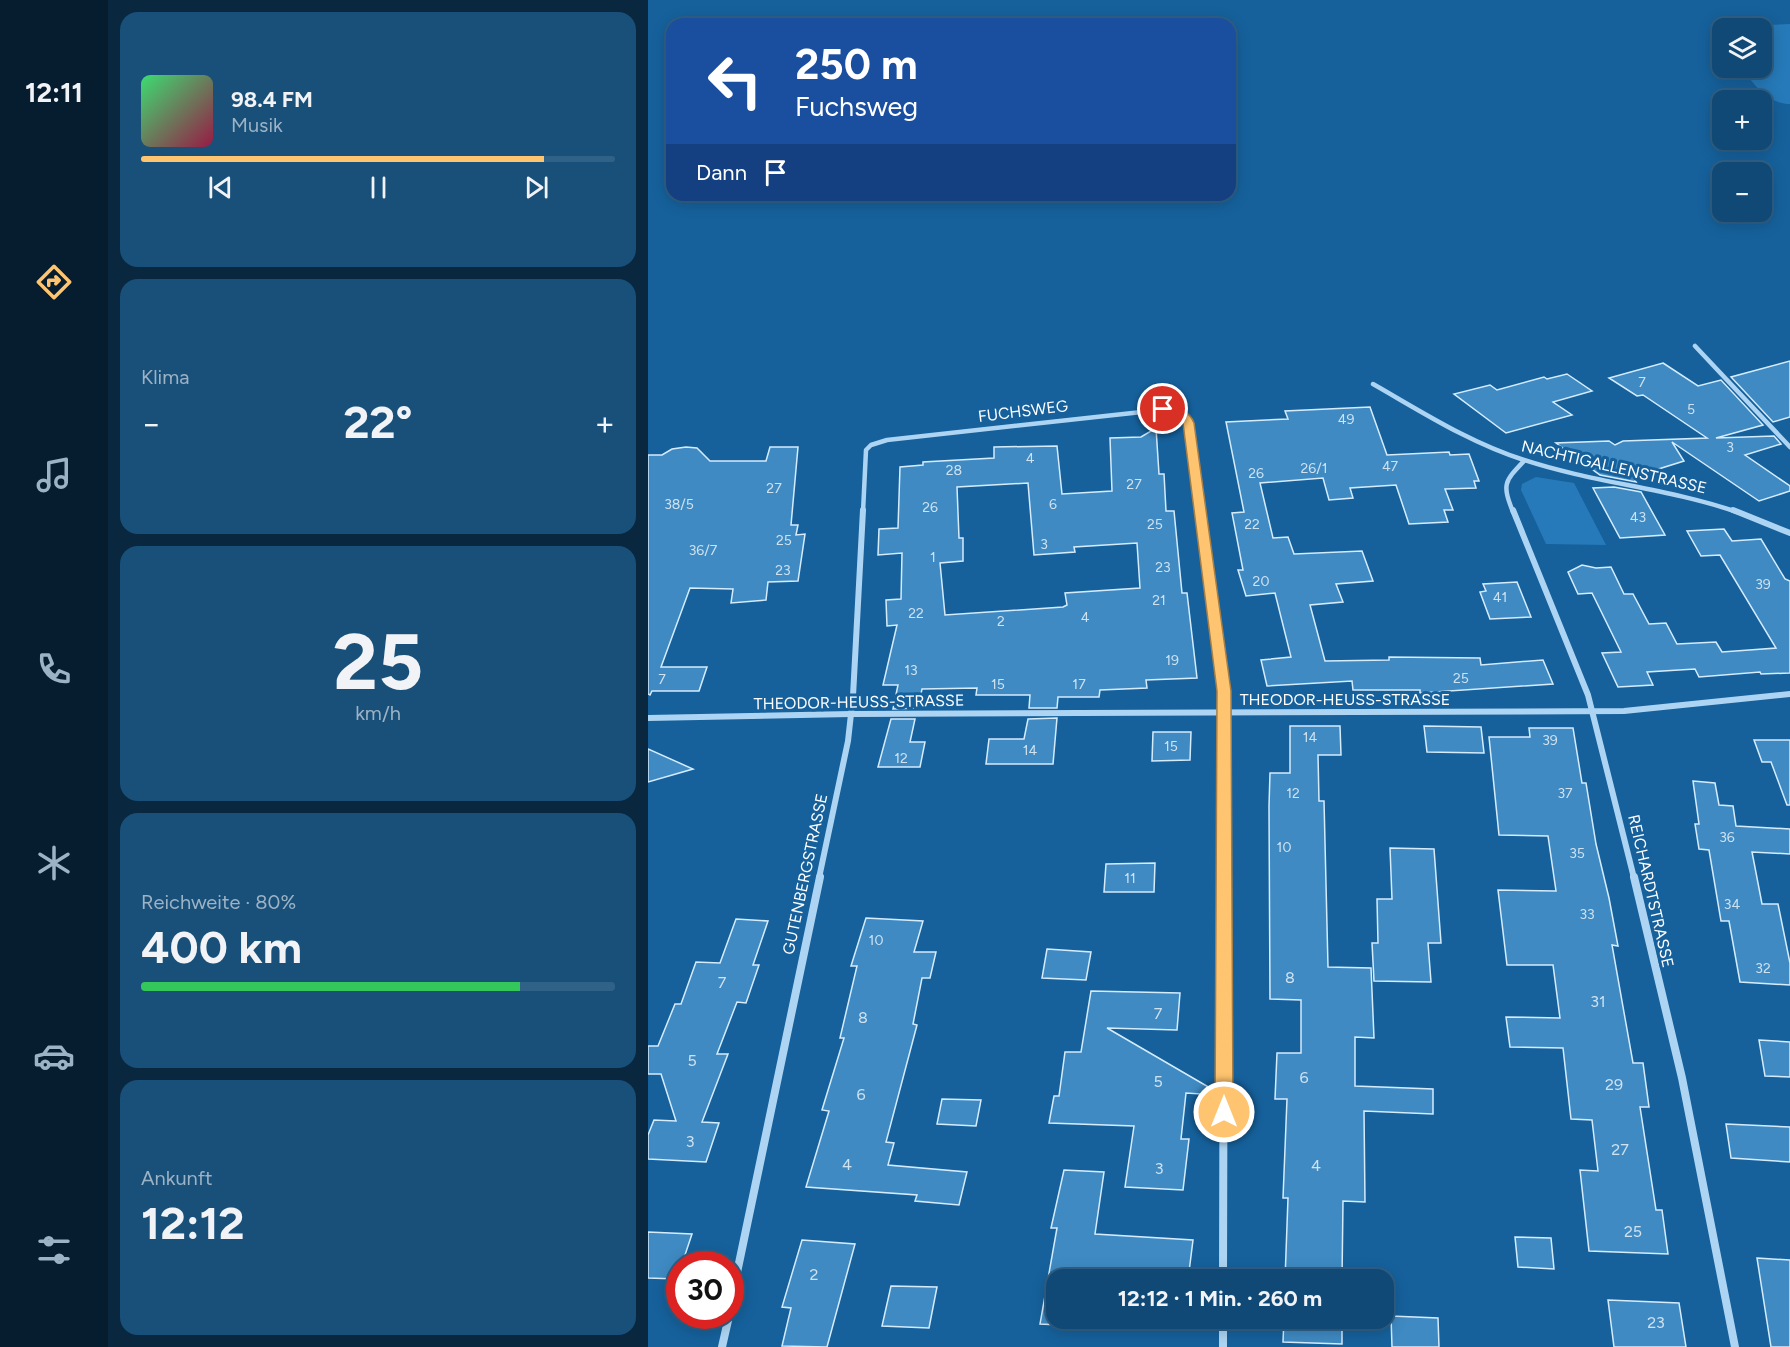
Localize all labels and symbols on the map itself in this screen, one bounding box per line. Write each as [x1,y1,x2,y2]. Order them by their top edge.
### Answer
house number: 7 [1638,374,1646,391]
pin [1137,383,1188,434]
street label: FUCHSWEG [977,396,1069,426]
house number: 5 [1687,401,1695,418]
house number: 49 [1338,411,1354,428]
street label: NACHTIGALLENSTRASSE [1519,436,1709,498]
house number: 3 [1726,439,1734,456]
house number: 4 [1026,450,1035,467]
house number: 47 [1382,458,1399,475]
house number: 26/1 [1301,460,1327,477]
house number: 28 [946,462,962,479]
house number: 26 [1248,465,1264,482]
house number: 27 [1126,476,1142,493]
house number: 27 [766,480,782,497]
house number: 38/5 [664,496,694,513]
house number: 6 [1049,496,1057,513]
house number: 26 [922,499,938,516]
house number: 43 [1630,509,1646,526]
house number: 25 [1147,516,1163,533]
house number: 22 [1244,516,1260,533]
house number: 25 [776,532,792,549]
house number: 3 [1040,536,1048,553]
house number: 36/7 [689,542,718,559]
house number: 1 [930,549,936,566]
house number: 23 [1155,559,1171,576]
house number: 23 [775,562,791,579]
house number: 20 [1253,573,1269,590]
house number: 39 [1755,576,1771,593]
house number: 41 [1493,589,1507,606]
house number: 21 [1152,592,1166,609]
house number: 22 [908,605,924,622]
house number: 4 [1081,609,1090,626]
house number: 2 [997,613,1005,630]
house number: 19 [1165,652,1179,669]
house number: 13 [904,662,918,679]
house number: 25 [1453,670,1469,687]
house number: 7 [658,671,666,688]
house number: 15 [991,676,1005,693]
house number: 17 [1072,676,1086,693]
street label: THEODOR-HEUSS-STRASSE [1240,690,1450,709]
street label: THEODOR-HEUSS-STRASSE [754,691,964,713]
house number: 14 [1303,729,1318,746]
house number: 39 [1542,732,1558,749]
house number: 15 [1164,738,1178,755]
house number: 14 [1023,742,1038,759]
house number: 12 [894,750,908,767]
house number: 12 [1286,785,1300,802]
house number: 37 [1557,785,1573,802]
street label: GUTENBERGSTRASSE [779,792,831,956]
street label: REICHARDTSTRASSE [1624,813,1678,969]
house number: 36 [1719,829,1735,846]
house number: 10 [1277,839,1291,856]
house number: 35 [1569,845,1585,862]
house number: 11 [1124,870,1136,887]
house number: 34 [1724,896,1740,913]
house number: 33 [1579,906,1595,923]
house number: 10 [869,932,883,949]
house number: 32 [1755,960,1771,977]
house number: 8 [1285,968,1295,987]
house number: 7 [718,973,727,992]
house number: 31 [1590,992,1606,1011]
house number: 7 [1154,1004,1163,1023]
house number: 8 [858,1008,868,1027]
house number: 5 [687,1051,697,1070]
house number: 6 [1299,1068,1309,1087]
house number: 5 [1153,1072,1163,1091]
house number: 29 [1605,1075,1623,1094]
position arrow [1192,1080,1256,1144]
house number: 6 [856,1085,866,1104]
house number: 3 [686,1132,694,1151]
house number: 27 [1611,1140,1629,1159]
house number: 4 [842,1155,852,1174]
house number: 4 [1311,1156,1321,1175]
house number: 3 [1155,1159,1163,1178]
house number: 25 [1624,1222,1642,1241]
speed limit sign: 30 [666,1251,744,1329]
house number: 2 [810,1265,818,1284]
house number: 23 [1647,1313,1665,1332]

